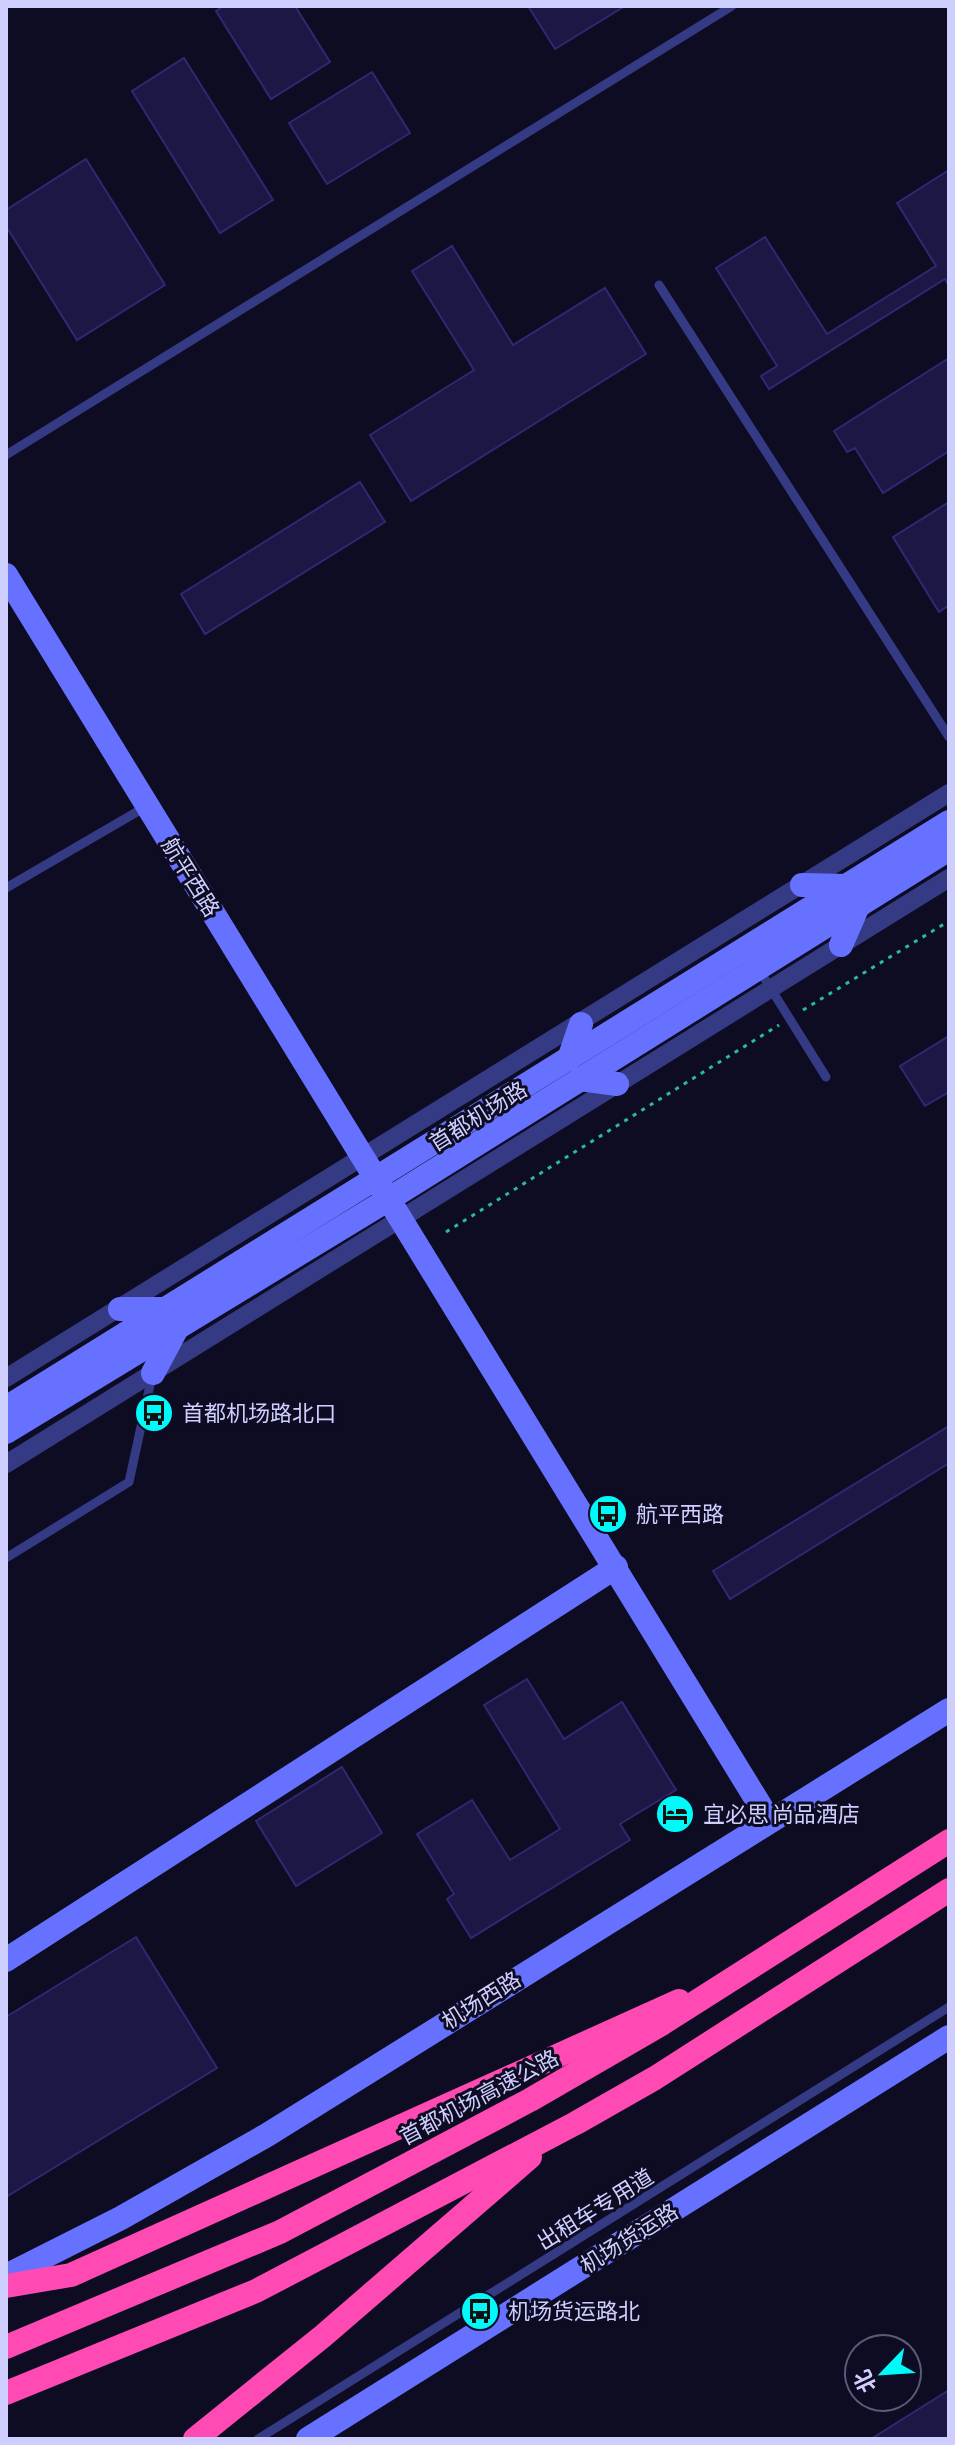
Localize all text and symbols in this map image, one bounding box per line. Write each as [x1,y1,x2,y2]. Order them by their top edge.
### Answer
street label: 航平西路 [157,833,225,921]
street label: 首都机场路 [424,1076,532,1156]
bus stop icon: 首都机场路北口 [133,1392,175,1434]
place label: 首都机场路北口 [182,1400,336,1426]
bus stop icon: 航平西路 [587,1493,629,1535]
place label: 航平西路 [636,1501,724,1527]
hotel icon: 宜必思 尚品酒店 [654,1793,696,1835]
place label: 宜必思 尚品酒店 [703,1801,860,1827]
street label: 机场西路 [437,1966,525,2034]
street label: 首都机场高速公路 [395,2044,563,2150]
street label: 出租车专用道 [532,2163,658,2255]
street label: 机场货运路 [575,2198,683,2278]
bus stop icon: 机场货运路北 [459,2290,501,2332]
place label: 机场货运路北 [508,2298,640,2324]
north arrow [843,2333,923,2413]
text: 北 [848,2366,881,2397]

